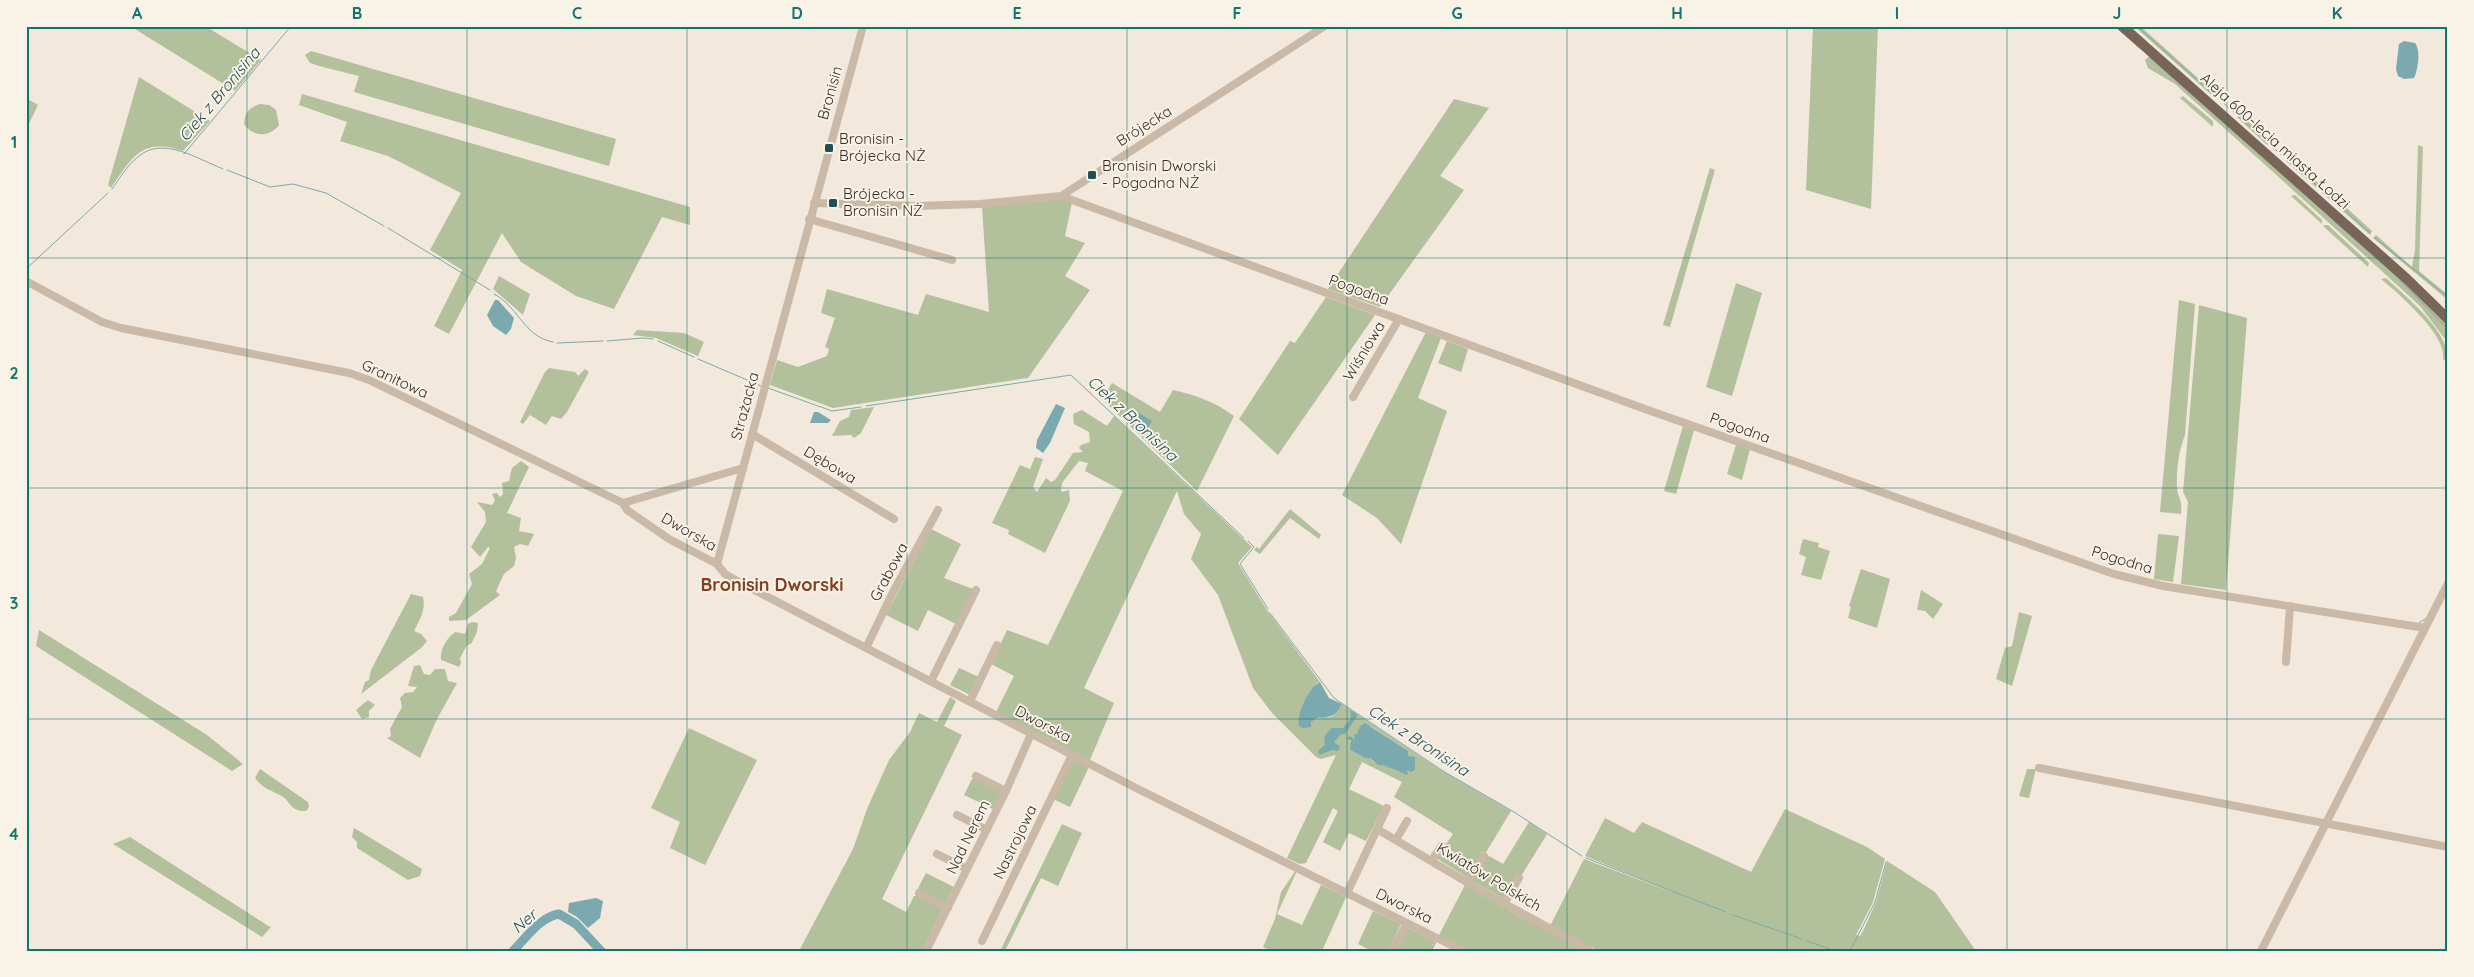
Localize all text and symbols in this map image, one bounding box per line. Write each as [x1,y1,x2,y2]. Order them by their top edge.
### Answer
text: A [132,3,143,23]
text: B [352,3,362,23]
text: C [572,3,582,23]
text: D [791,3,803,23]
text: E [1012,3,1022,23]
text: F [1233,3,1242,23]
text: G [1451,3,1463,23]
text: H [1671,3,1683,23]
text: I [1895,3,1899,23]
text: J [2113,3,2121,23]
text: K [2332,3,2342,23]
water label: Ciek z Bronisina [174,42,265,145]
street label: Bronisin [813,64,846,122]
street label: Aleja 600-lecia miasta Łodzi [2197,68,2354,213]
street label: Brójecka [1112,101,1175,150]
place label: Bronisin - Brójecka NŻ [839,129,926,165]
text: 1 [11,132,17,152]
marker: Bronisin - Brójecka NŻ [823,142,835,154]
place label: Bronisin Dworski - Pogodna NŻ [1102,156,1216,192]
marker: Bronisin Dworski - Pogodna NŻ [1086,169,1098,181]
place label: Brójecka - Bronisin NŻ [843,184,923,220]
marker: Brójecka - Bronisin NŻ [827,197,839,209]
street label: Pogodna [1326,270,1392,309]
street label: Wiśniowa [1338,318,1389,384]
street label: Granitowa [359,355,432,402]
text: 2 [9,363,19,383]
street label: Strażacka [726,370,763,442]
water label: Ciek z Bronisina [1084,371,1183,466]
street label: Pogodna [1707,408,1773,447]
street label: Dębowa [801,442,860,488]
street label: Dworska [658,508,720,555]
street label: Grabowa [865,539,912,604]
street label: Pogodna [2089,541,2155,578]
district label: Bronisin Dworski [700,573,844,596]
text: 3 [10,593,18,613]
water label: Ciek z Bronisina [1365,700,1474,781]
street label: Dworska [1012,701,1075,746]
street label: Nad Nerem [941,797,994,877]
street label: Nastrojowa [988,802,1041,882]
text: 4 [9,824,19,844]
street label: Kwiatów Polskich [1433,838,1545,915]
street label: Dworska [1373,884,1436,927]
water label: Ner [507,903,542,937]

